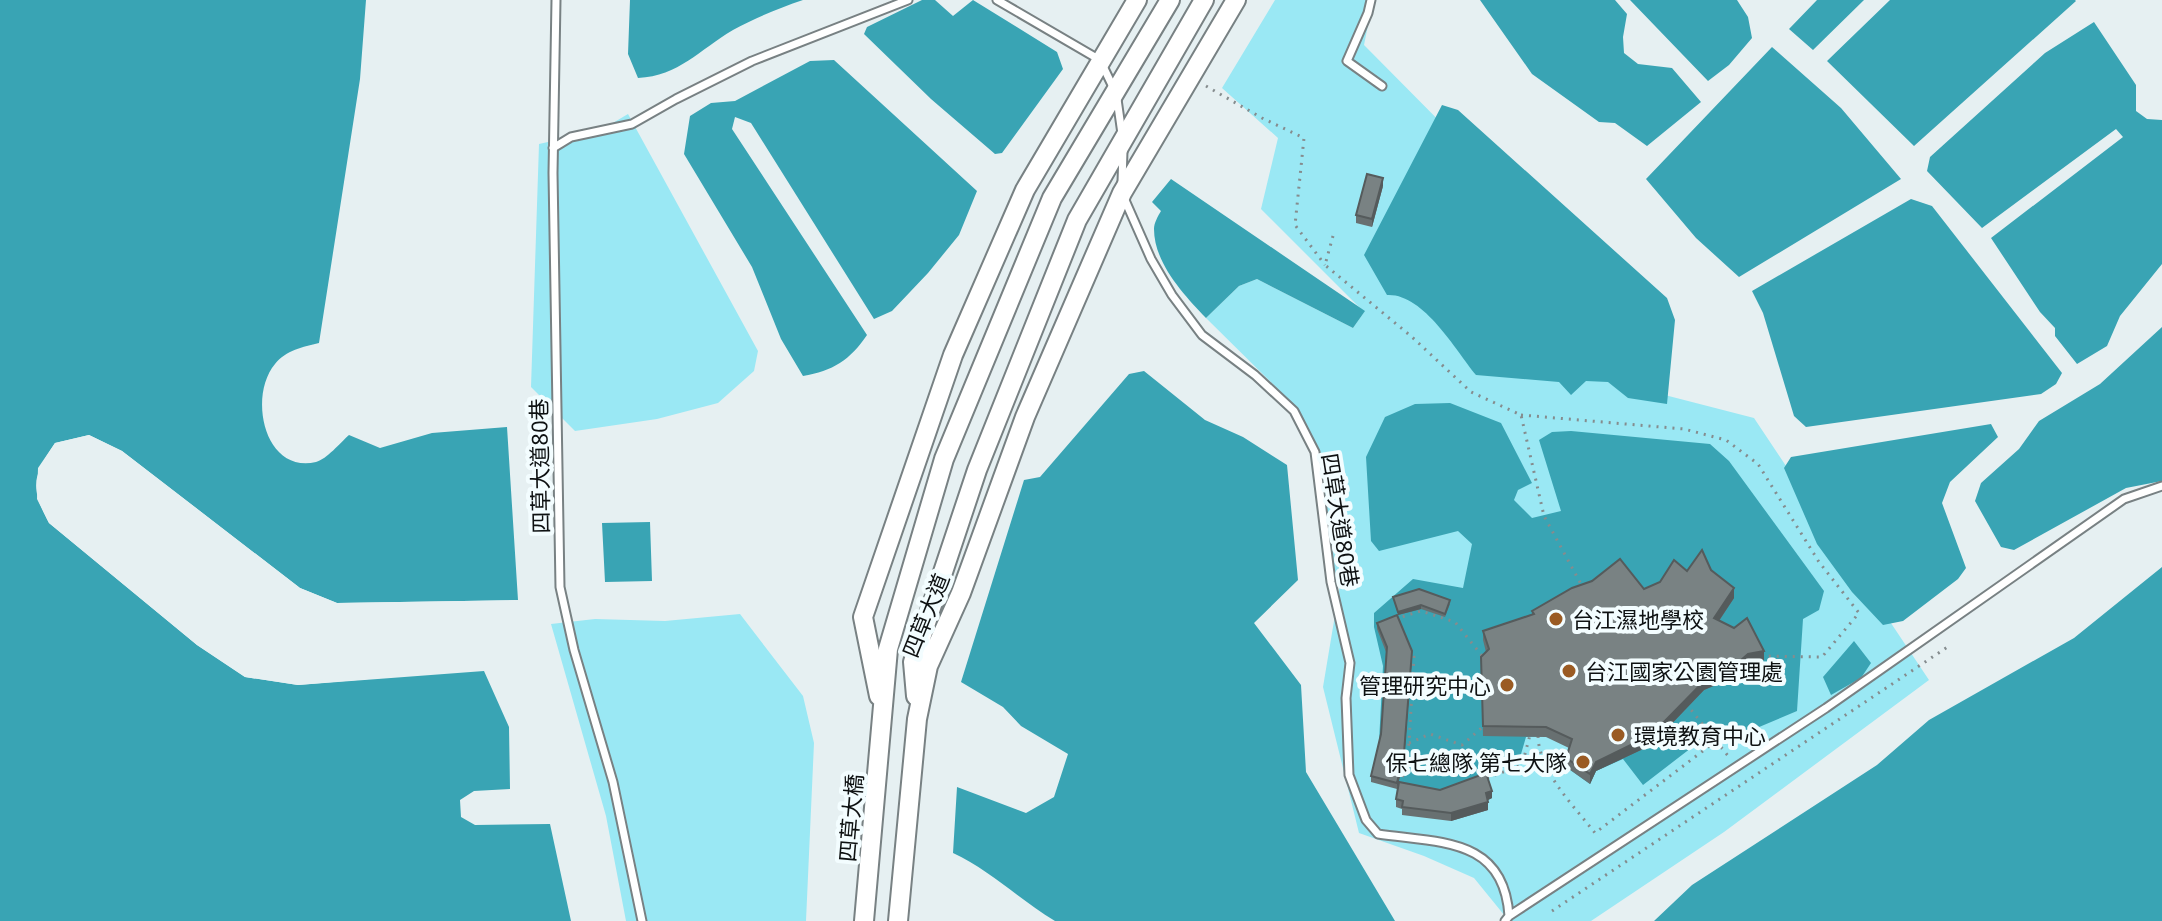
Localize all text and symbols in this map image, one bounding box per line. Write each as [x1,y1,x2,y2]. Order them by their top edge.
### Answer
street label: 四草大道80巷 [523,398,555,534]
street label: 四草大道80巷 [1316,451,1366,589]
street label: 四草大道 [895,569,955,661]
place label: 台江濕地學校 [1572,604,1704,634]
marker: 台江濕地學校 [1547,610,1565,628]
place label: 台江國家公園管理處 [1585,656,1783,686]
marker: 台江國家公園管理處 [1560,662,1578,680]
place label: 管理研究中心 [1359,670,1491,700]
marker: 管理研究中心 [1498,676,1516,694]
place label: 環境教育中心 [1634,720,1766,750]
marker: 環境教育中心 [1609,726,1627,744]
place label: 保七總隊 第七大隊 [1385,747,1567,777]
marker: 保七總隊 第七大隊 [1574,753,1592,771]
street label: 四草大橋 [831,773,869,863]

